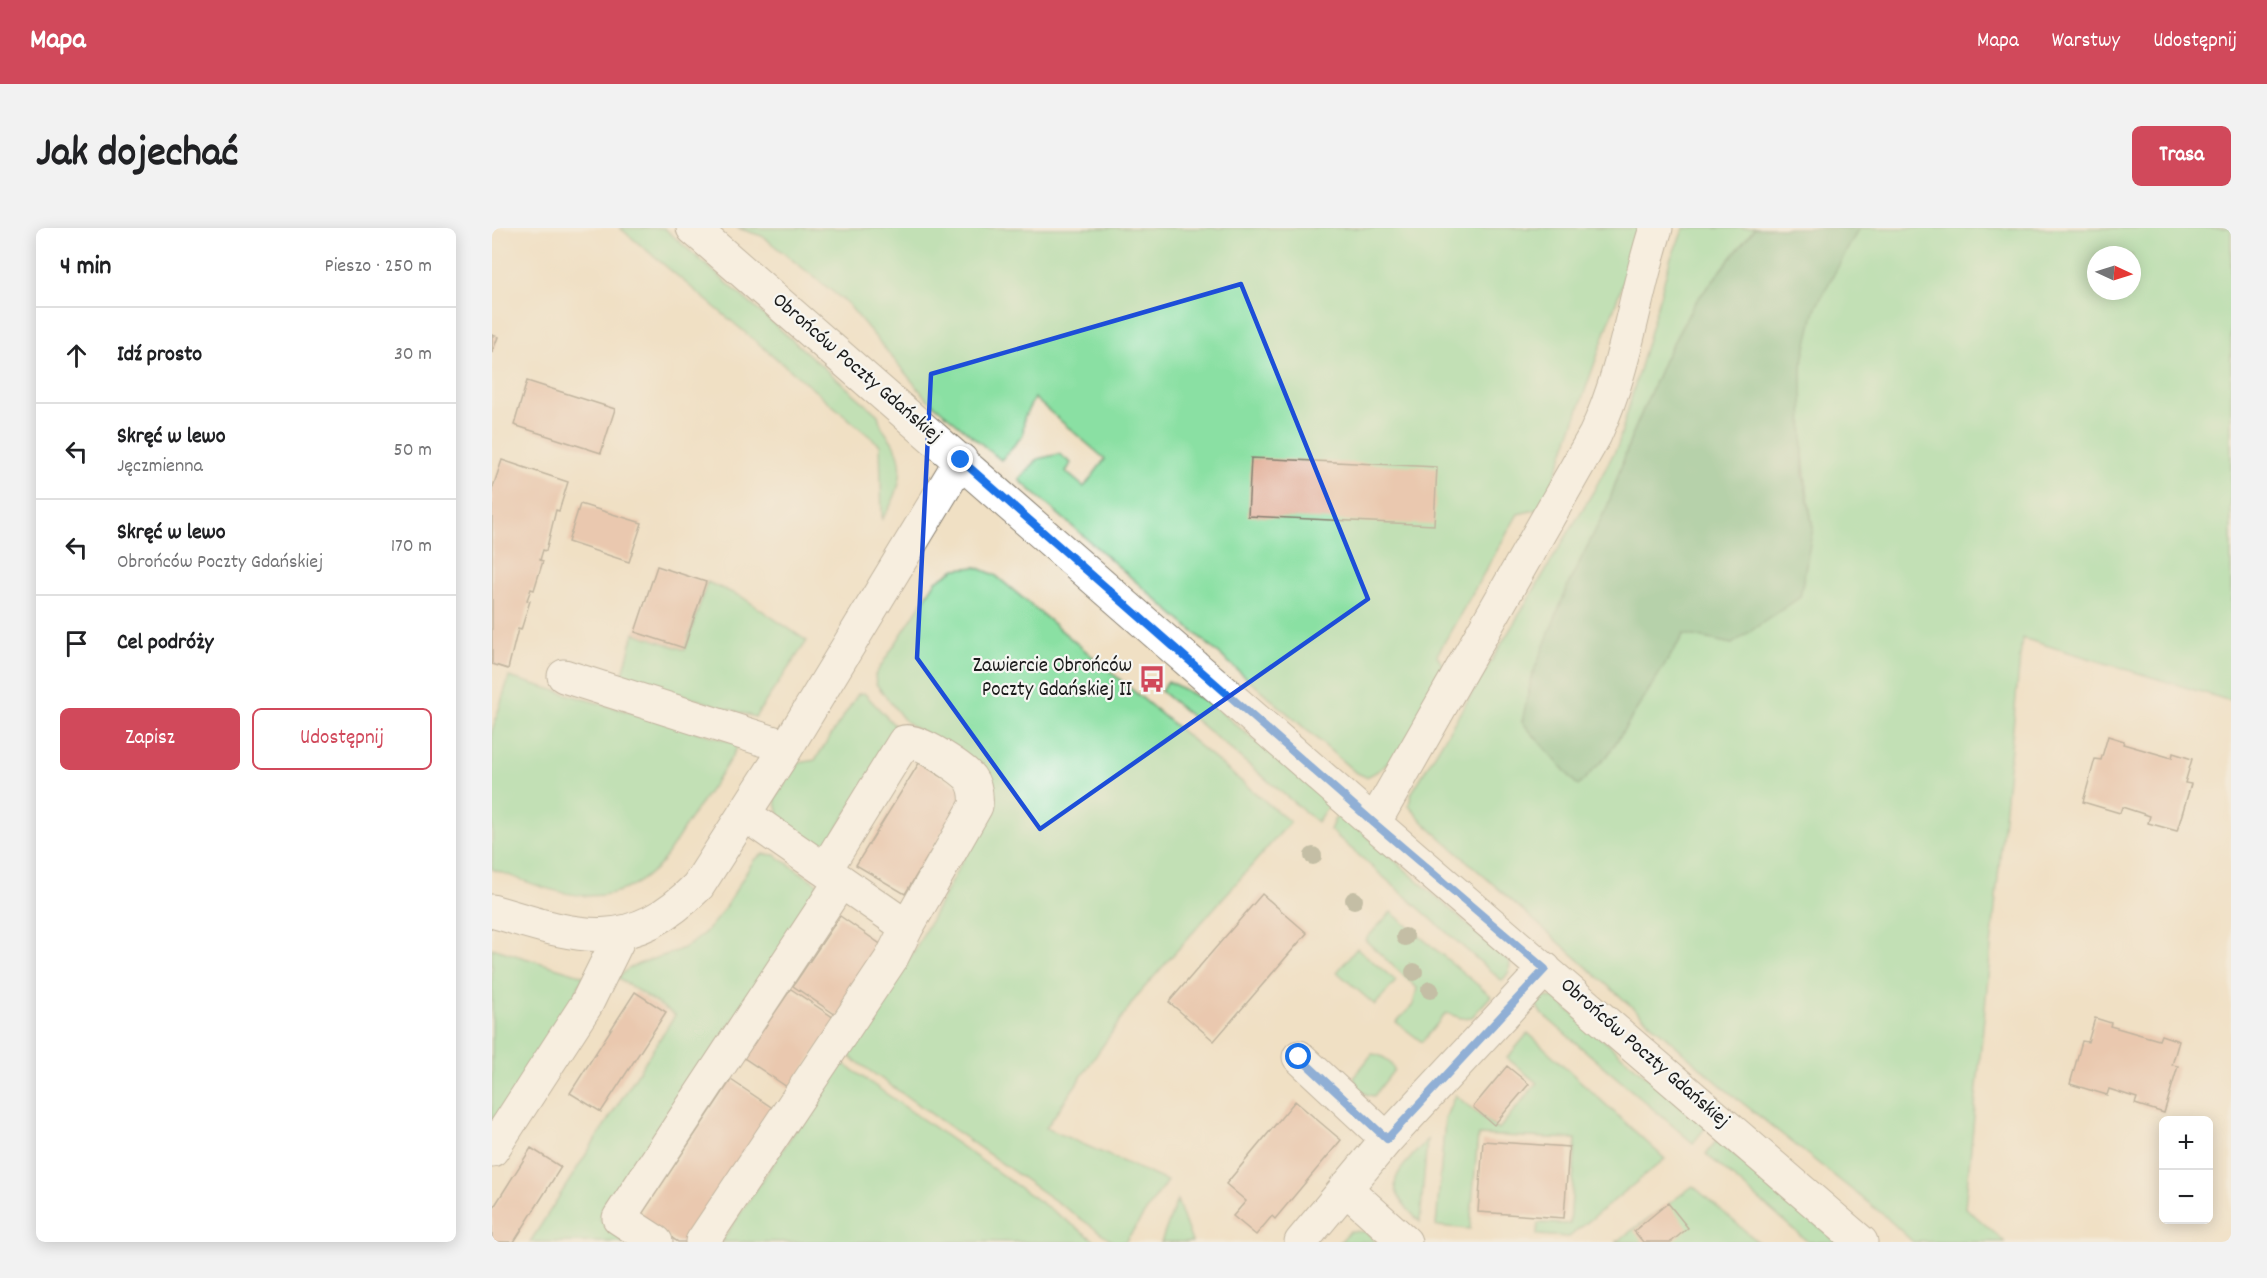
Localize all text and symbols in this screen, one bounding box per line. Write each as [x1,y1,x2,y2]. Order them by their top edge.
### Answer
text: Mapa [30,22,86,62]
text: Mapa [1977,27,2019,57]
text: Warstwy [2052,27,2120,57]
text: Udostępnij [2153,27,2237,57]
text: Jak dojechać [36,126,238,186]
button: Trasa [2132,126,2231,186]
north arrow [2087,246,2141,300]
text: 4 min [60,249,111,286]
text: Pieszo · 250 m [325,253,432,281]
street label: Obrońców Poczty Gdańskiej [764,287,948,451]
icon: ahead [60,339,93,372]
text: Idź prosto [117,340,202,371]
text: 30 m [394,341,432,369]
text: Skręć w lewo [117,422,226,453]
icon: left [60,435,93,468]
text: 50 m [394,437,432,465]
route end [947,446,973,472]
text: Jęczmienna [117,453,203,481]
text: Skręć w lewo [117,518,226,549]
icon: left [60,531,93,564]
text: 170 m [391,533,432,561]
text: Obrońców Poczty Gdańskiej [117,549,323,577]
icon: arrive [60,627,93,660]
text: Cel podróży [117,628,213,659]
place label: Zawiercie Obrońców Poczty Gdańskiej II [973,652,1132,706]
bus stop icon: Zawiercie Obrońców Poczty Gdańskiej II [1137,664,1167,694]
button: Zapisz [60,708,240,770]
button: Udostępnij [252,708,432,770]
street label: Obrońców Poczty Gdańskiej [1552,972,1736,1136]
route start [1285,1043,1311,1069]
map controls [2159,1116,2213,1224]
button: + [2159,1116,2213,1170]
button: − [2159,1170,2213,1224]

